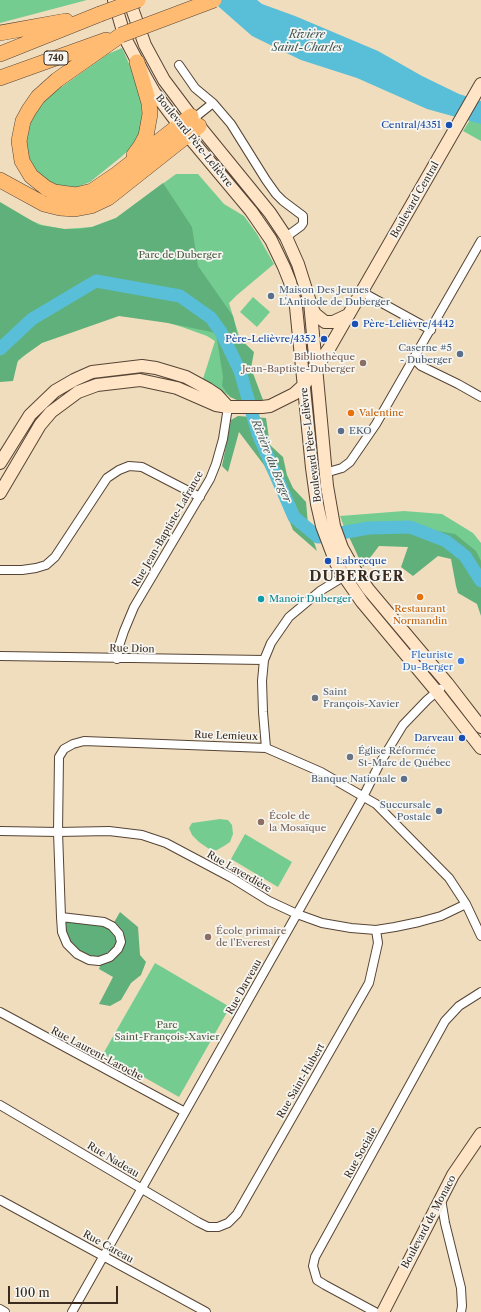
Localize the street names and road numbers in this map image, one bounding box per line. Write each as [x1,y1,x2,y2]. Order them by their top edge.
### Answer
road number: 740 [44,51,68,65]
street label: Boulevard Père-Lelièvre [153,92,235,190]
street label: Boulevard Central [388,160,442,240]
street label: Boulevard Père-Lelièvre [298,387,324,503]
street label: Rue Jean-Baptiste-Lafrance [130,469,206,589]
street label: Rue Dion [109,643,155,655]
street label: Rue Lemieux [194,729,258,743]
street label: Rue Laverdière [205,849,273,895]
street label: Rue Darveau [224,957,264,1017]
street label: Rue Laurent-Laroche [49,1025,145,1083]
street label: Rue Saint-Hubert [275,1042,327,1120]
street label: Rue Sociale [342,1126,380,1180]
street label: Rue Nadeau [85,1140,141,1180]
street label: Boulevard de Monaco [399,1173,459,1271]
street label: Rue Careau [81,1228,135,1266]

